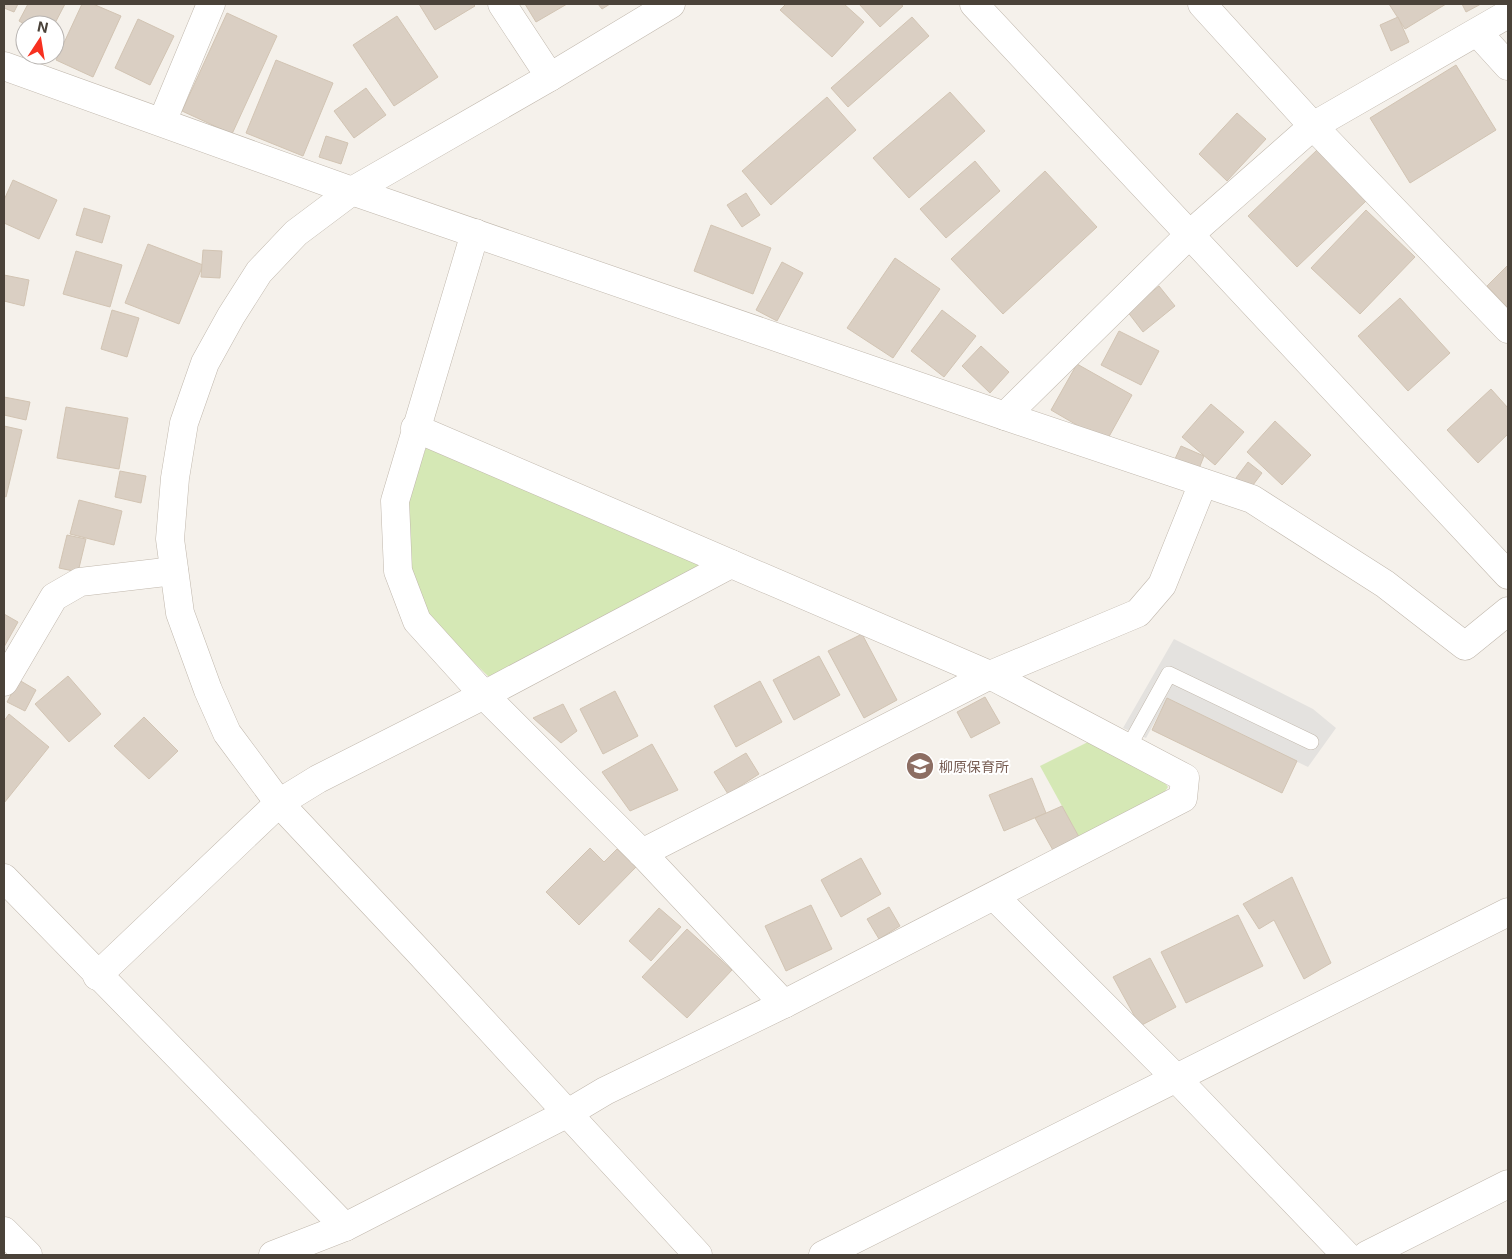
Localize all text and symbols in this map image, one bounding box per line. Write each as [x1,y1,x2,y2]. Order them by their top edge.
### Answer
north arrow [15,15,65,65]
text: N [36,17,50,36]
school or university icon: 柳原保育所 [905,751,935,781]
place label: 柳原保育所 [939,758,1009,775]

